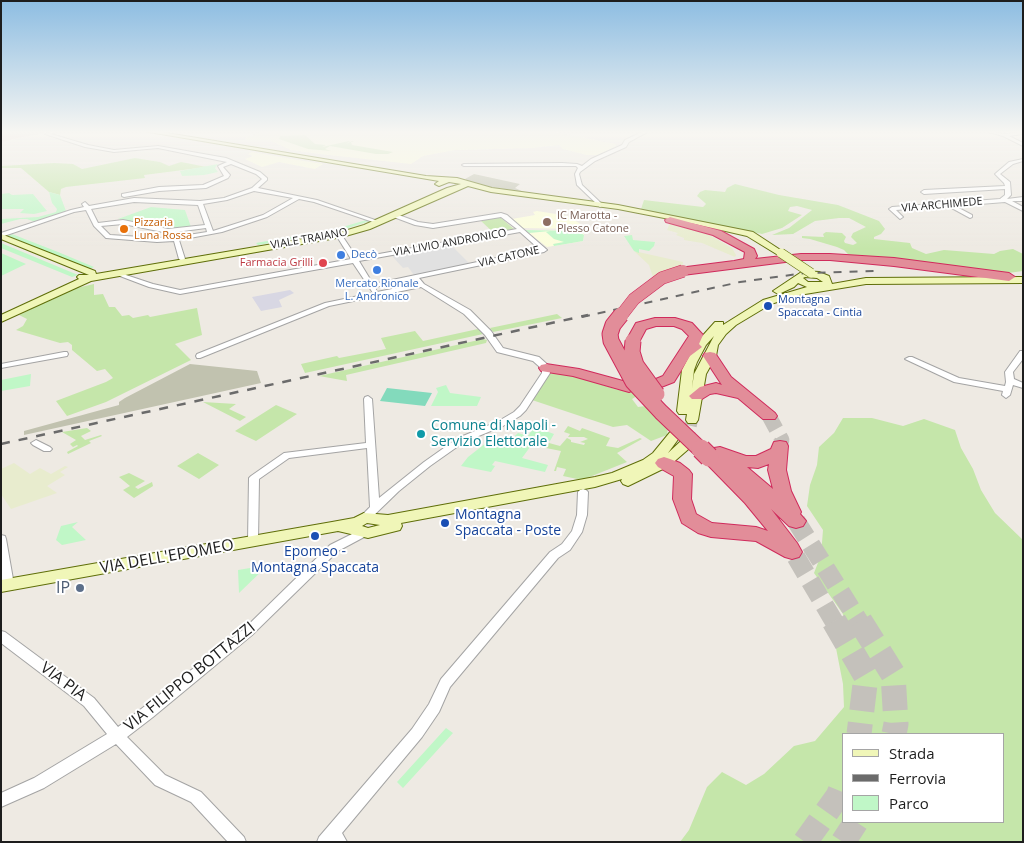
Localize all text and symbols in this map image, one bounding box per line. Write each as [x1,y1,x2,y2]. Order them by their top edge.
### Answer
street label: VIA ARCHIMEDE [901,195,983,215]
place label: IC Marotta - Plesso Catone [557,209,629,235]
place label: Pizzaria Luna Rossa [134,216,192,242]
marker: IC Marotta - Plesso Catone [541,216,553,228]
marker: Pizzaria Luna Rossa [118,223,130,235]
street label: VIALE TRAIANO [269,226,349,252]
street label: VIA LIVIO ANDRONICO [392,227,508,259]
street label: VIA CATONE [477,244,541,270]
place label: Decò [351,248,377,262]
marker: Decò [335,249,347,261]
place label: Farmacia Grilli [240,256,313,270]
marker: Farmacia Grilli [317,257,329,269]
marker: Mercato Rionale L. Andronico [371,264,383,276]
place label: Mercato Rionale L. Andronico [335,277,419,303]
place label: Montagna Spaccata - Cintia [778,293,862,319]
marker: Montagna Spaccata - Cintia [762,300,774,312]
place label: Comune di Napoli - Servizio Elettorale [431,418,556,451]
marker: Comune di Napoli - Servizio Elettorale [415,428,427,440]
place label: Montagna Spaccata - Poste [455,507,561,540]
marker: Montagna Spaccata - Poste [439,517,451,529]
marker: Epomeo - Montagna Spaccata [309,530,321,542]
street label: VIA DELL'EPOMEO [99,536,235,578]
place label: Epomeo - Montagna Spaccata [251,544,379,576]
place label: IP [56,578,70,598]
marker: IP [74,582,86,594]
street label: VIA FILIPPO BOTTAZZI [121,618,259,736]
street label: VIA PIA [36,659,90,705]
legend [842,733,1004,823]
text: Strada [889,743,935,763]
text: Ferrovia [889,768,946,788]
text: Parco [889,793,929,813]

